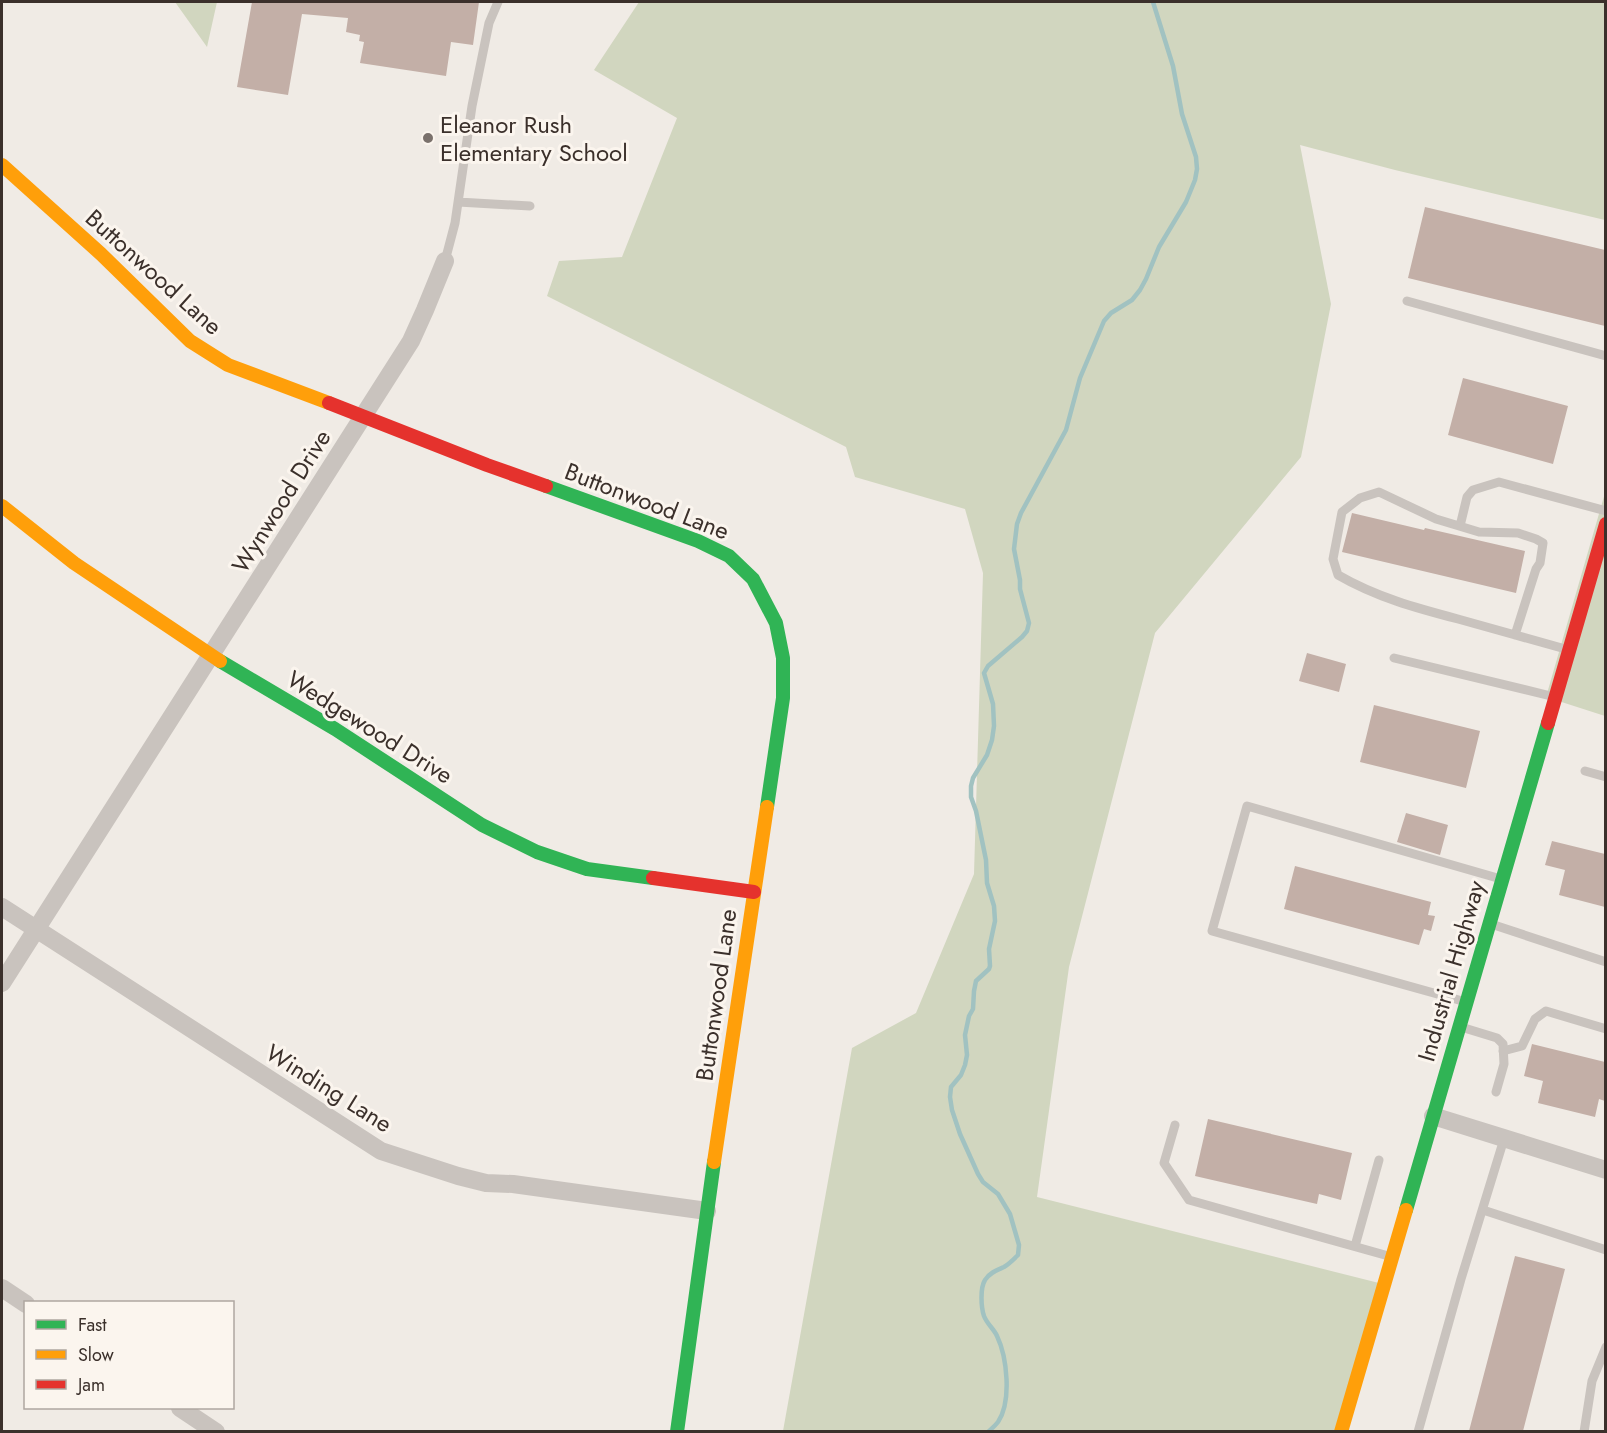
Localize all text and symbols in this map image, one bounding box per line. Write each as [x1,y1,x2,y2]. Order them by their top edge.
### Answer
place label: Eleanor Rush Elementary School [440,107,628,170]
marker: Eleanor Rush Elementary School [421,131,435,145]
street label: Buttonwood Lane [78,201,230,343]
street label: Wynwood Drive [223,423,339,579]
street label: Buttonwood Lane [560,454,734,548]
street label: Wedgewood Drive [280,662,460,792]
street label: Industrial Highway [1408,876,1494,1066]
street label: Buttonwood Lane [687,907,745,1083]
street label: Winding Lane [259,1035,399,1141]
legend [24,1301,234,1409]
text: Fast [78,1312,107,1338]
text: Slow [78,1342,115,1368]
text: Jam [76,1372,105,1398]

